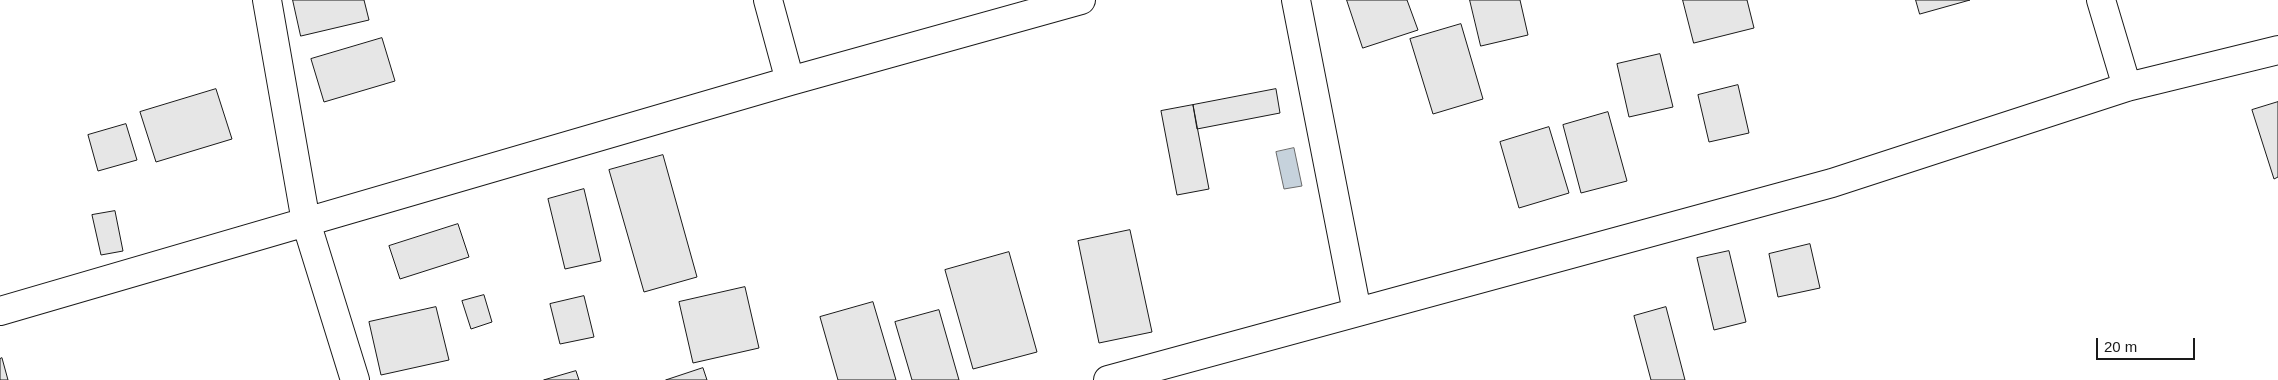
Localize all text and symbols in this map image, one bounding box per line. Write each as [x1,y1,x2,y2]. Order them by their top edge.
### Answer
scale bar [2098,328,2197,360]
text: 20 m [2104,338,2137,355]

